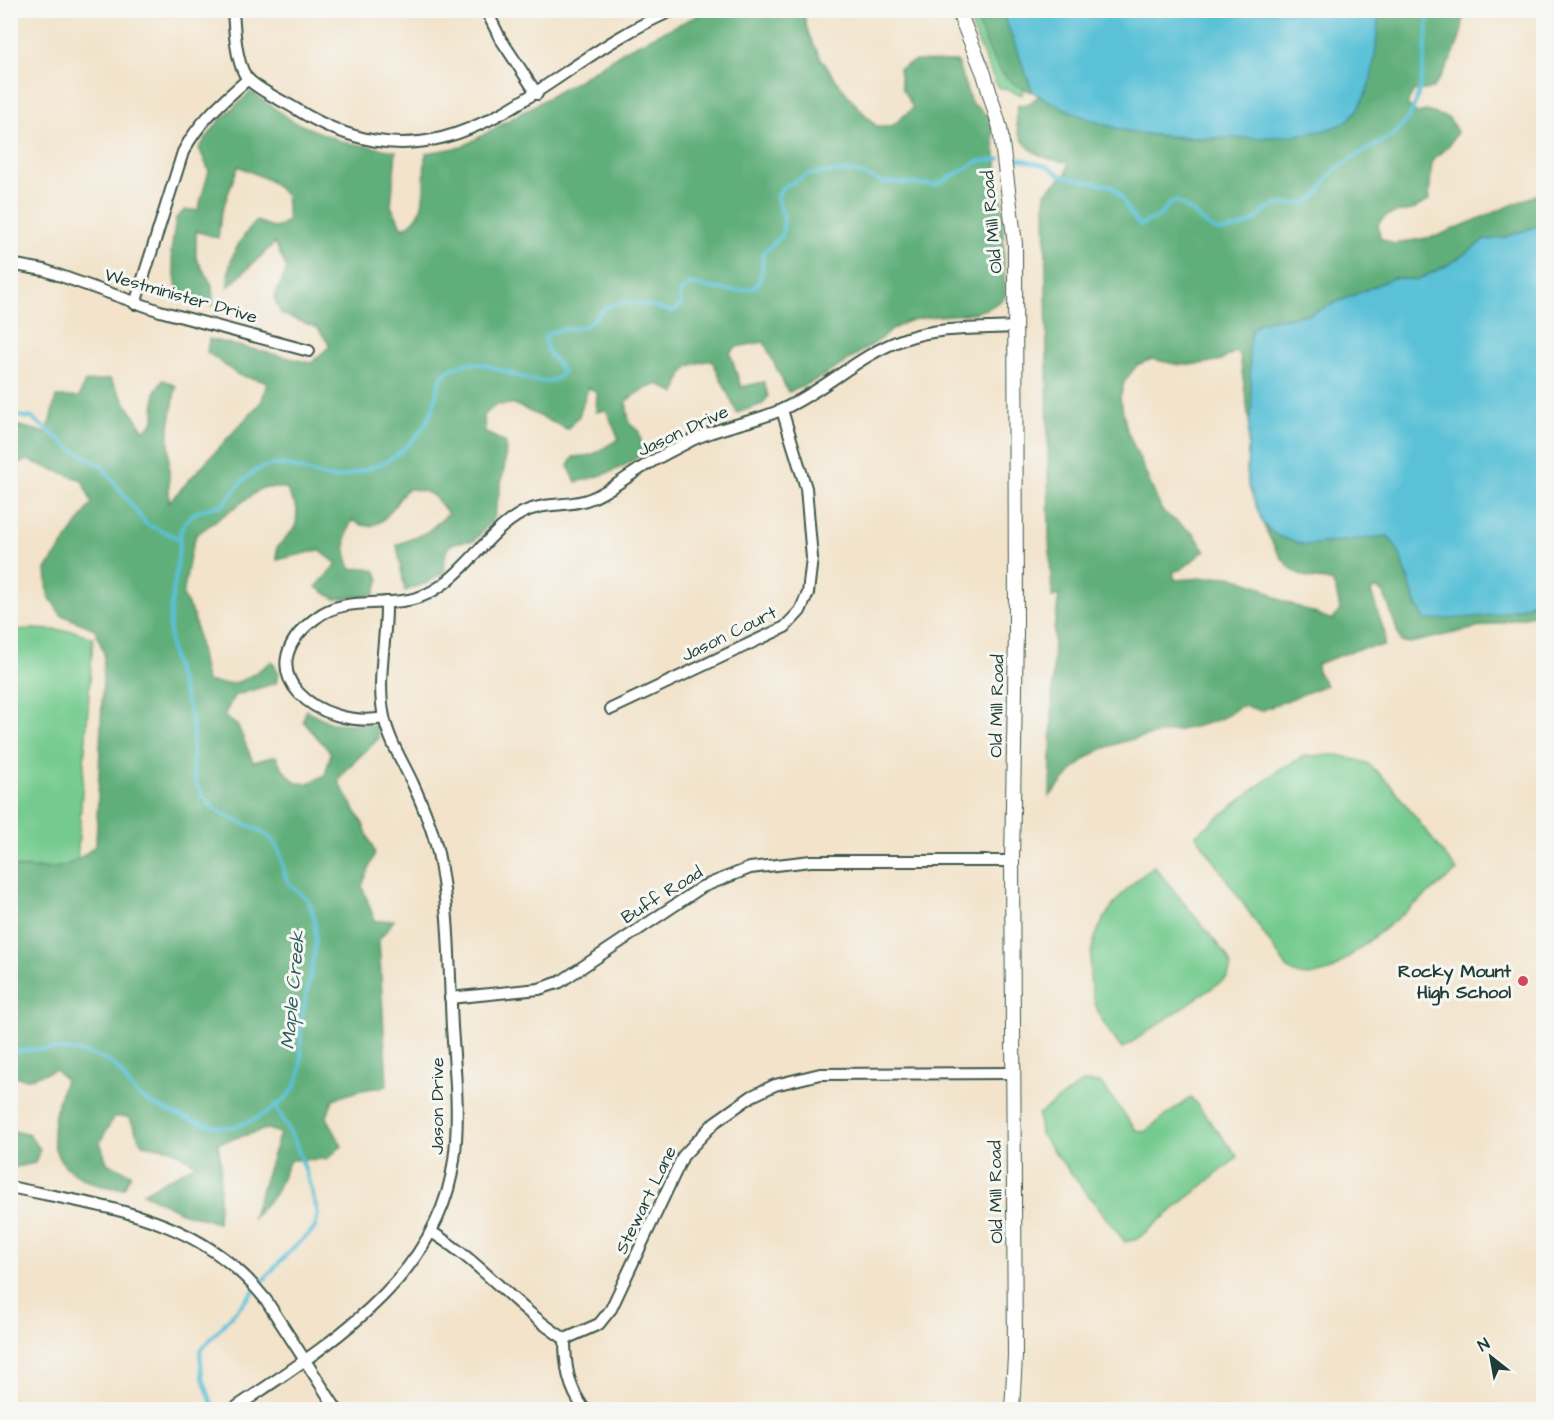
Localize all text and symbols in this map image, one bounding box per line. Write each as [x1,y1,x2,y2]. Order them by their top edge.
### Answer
street label: Old Mill Road [975,170,1009,274]
street label: Westminister Drive [102,262,261,330]
street label: Jason Drive [634,399,733,463]
street label: Jason Court [677,600,782,668]
street label: Old Mill Road [984,654,1010,758]
street label: Buff Road [616,860,708,930]
water label: Maple Creek [274,929,312,1050]
place label: Rocky Mount High School [1398,959,1512,1006]
marker: Rocky Mount High School [1516,974,1530,988]
street label: Jason Drive [425,1057,450,1155]
street label: Old Mill Road [983,1140,1009,1244]
street label: Stewart Lane [609,1142,683,1258]
north arrow [1461,1327,1521,1387]
text: N [1474,1333,1494,1357]

